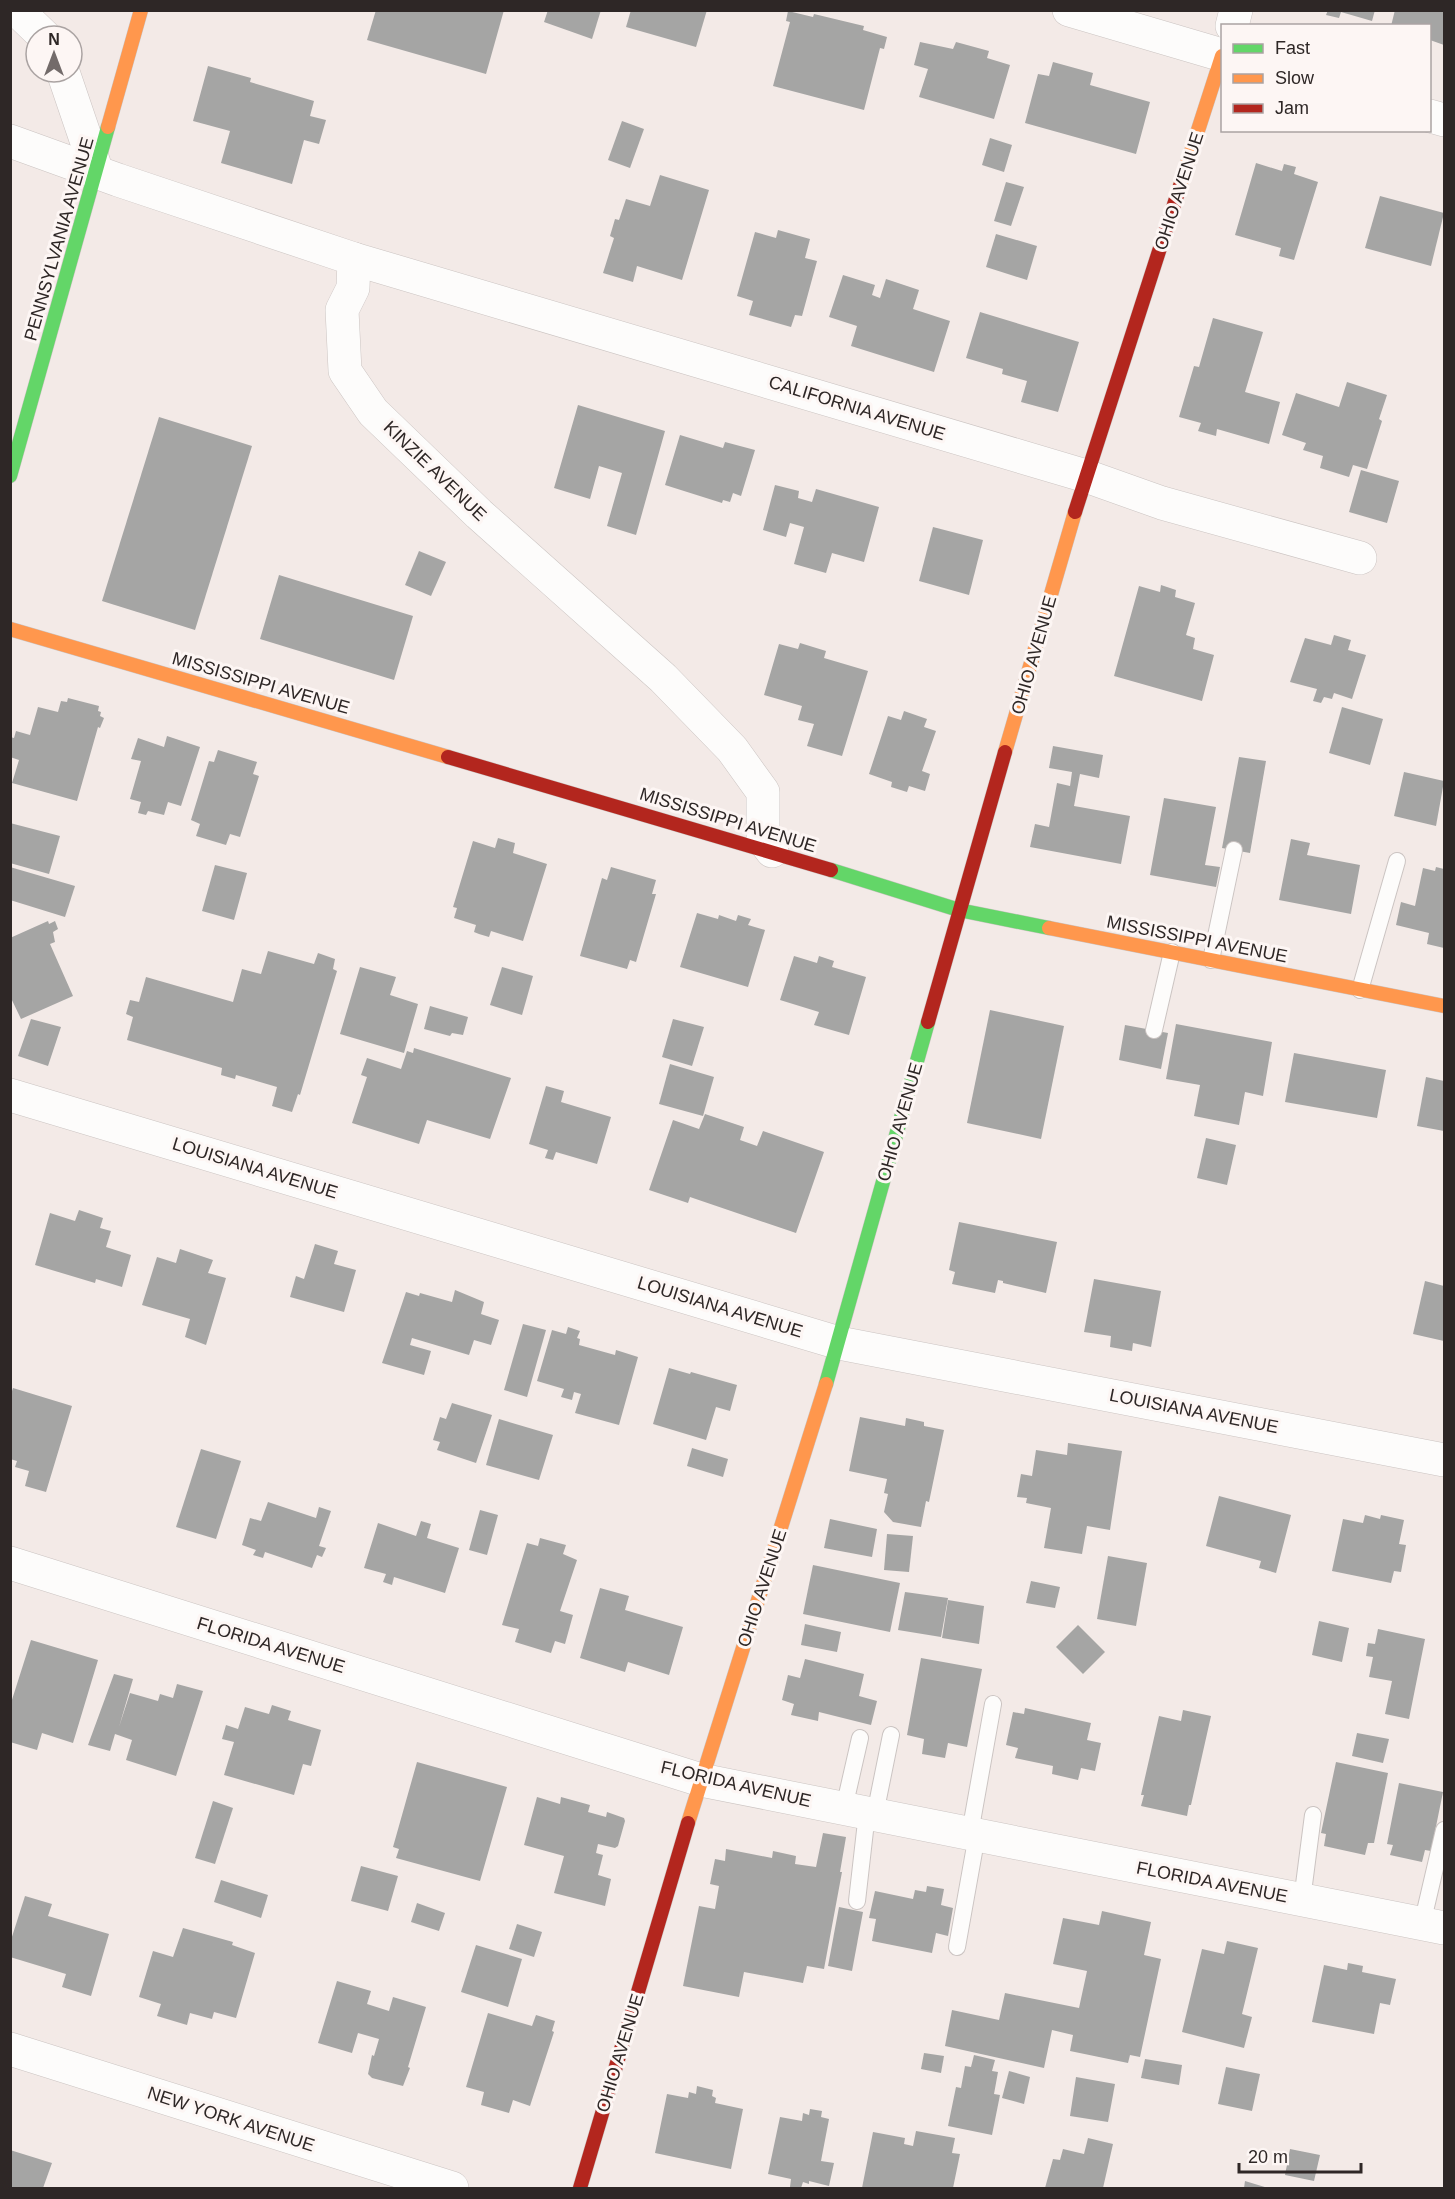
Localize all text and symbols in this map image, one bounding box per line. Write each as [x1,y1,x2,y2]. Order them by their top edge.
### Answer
north arrow [24,24,84,84]
legend [1221,24,1431,132]
text: N [48,31,60,48]
text: Fast [1275,38,1310,58]
text: Slow [1275,68,1315,88]
text: Jam [1275,98,1309,118]
street label: OHIO AVENUE [1151,130,1207,252]
street label: PENNSYLVANIA AVENUE [20,135,98,343]
street label: CALIFORNIA AVENUE [766,372,948,444]
street label: KINZIE AVENUE [380,417,490,525]
street label: OHIO AVENUE [1007,593,1061,717]
street label: MISSISSIPPI AVENUE [170,648,352,718]
street label: MISSISSIPPI AVENUE [637,784,819,856]
street label: MISSISSIPPI AVENUE [1105,912,1289,966]
street label: OHIO AVENUE [873,1060,927,1184]
street label: LOUISIANA AVENUE [170,1133,340,1203]
street label: LOUISIANA AVENUE [635,1272,805,1342]
street label: LOUISIANA AVENUE [1108,1385,1280,1437]
street label: OHIO AVENUE [734,1527,790,1649]
street label: FLORIDA AVENUE [195,1613,347,1677]
street label: FLORIDA AVENUE [659,1757,813,1811]
street label: FLORIDA AVENUE [1135,1858,1289,1906]
street label: OHIO AVENUE [592,1991,648,2115]
street label: NEW YORK AVENUE [145,2083,317,2155]
scale bar [1239,2136,1360,2174]
text: 20 m [1248,2147,1288,2167]

